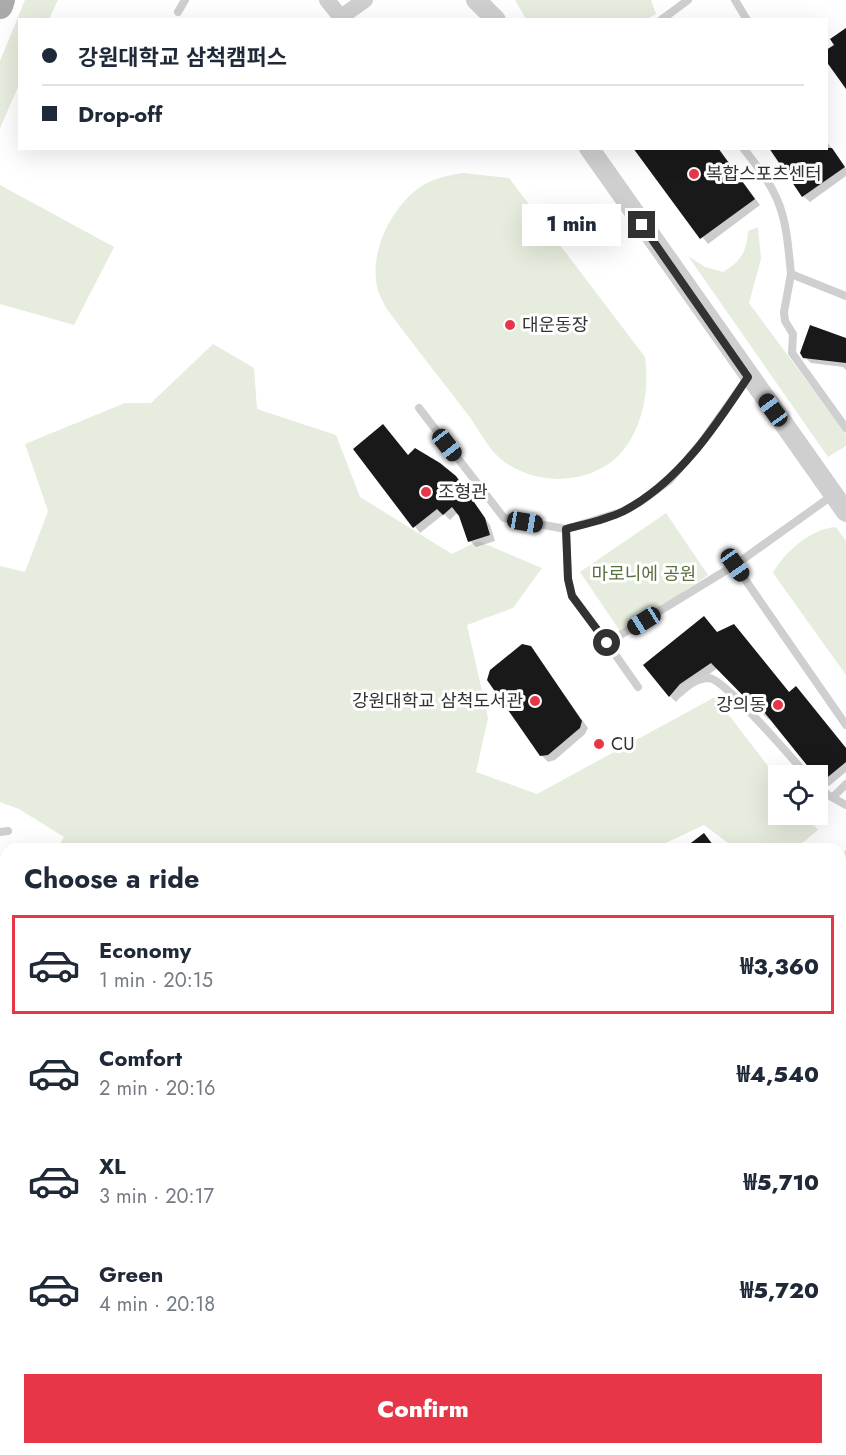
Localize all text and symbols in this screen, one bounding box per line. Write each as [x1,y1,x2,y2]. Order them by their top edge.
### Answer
text: 강원대학교 삼척캠퍼스 [78,41,287,73]
text: Drop-off [78,98,162,130]
place label: 복합스포츠센터 [706,161,822,187]
marker: 복합스포츠센터 [687,167,701,181]
callout: 1 min [522,204,621,246]
text: 1 min [546,210,597,239]
route end [628,211,655,238]
place label: 대운동장 [522,312,588,338]
marker: 대운동장 [503,318,517,332]
car [755,390,791,430]
car [429,425,465,465]
place label: 조형관 [438,479,488,505]
marker: 조형관 [419,485,433,499]
car [506,510,544,534]
car [717,545,753,585]
park label: 마로니에 공원 [592,561,696,587]
car [624,604,664,638]
route start [593,629,620,656]
place label: 강원대학교 삼척도서관 [352,688,523,714]
place label: 강의동 [716,692,766,718]
marker: 강원대학교 삼척도서관 [528,694,542,708]
marker: 강의동 [771,698,785,712]
place label: CU [611,731,635,757]
marker: CU [592,737,606,751]
map controls [768,765,828,825]
button: locate [768,765,828,825]
text: Choose a ride [24,859,199,898]
text: Economy [99,934,191,966]
icon: car [27,938,81,992]
text: ₩3,360 [740,950,819,982]
text: 1 min · 20:15 [99,966,213,995]
text: Comfort [99,1042,182,1074]
icon: car [27,1046,81,1100]
text: ₩4,540 [737,1058,819,1090]
text: 2 min · 20:16 [99,1074,216,1103]
text: XL [99,1150,126,1182]
icon: car [27,1154,81,1208]
text: ₩5,710 [744,1166,819,1198]
text: 3 min · 20:17 [99,1182,214,1211]
text: Green [99,1258,163,1290]
icon: car [27,1262,81,1316]
text: ₩5,720 [740,1274,819,1306]
text: 4 min · 20:18 [99,1290,215,1319]
button: Confirm [24,1374,822,1443]

